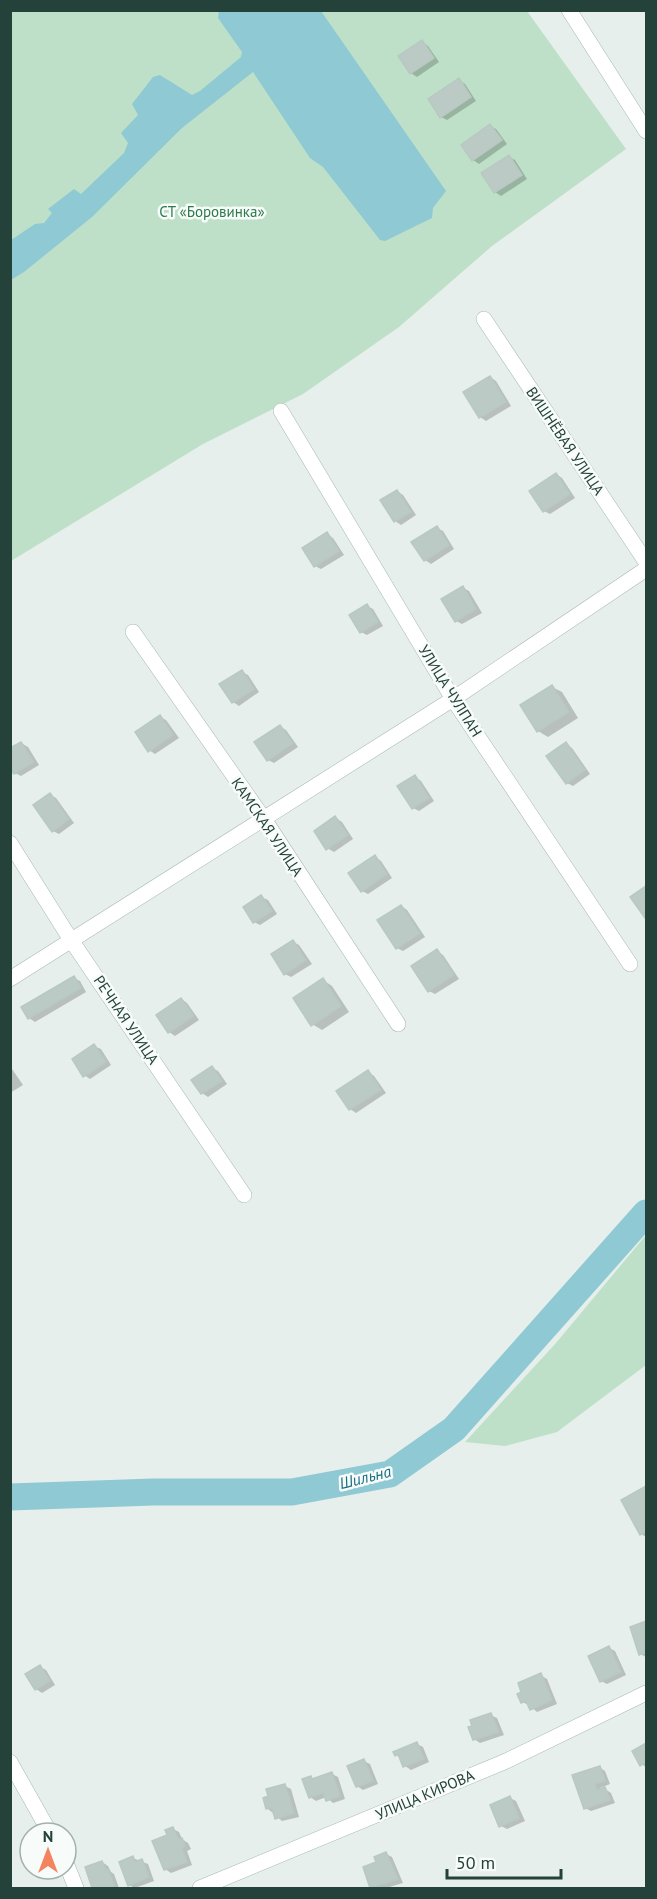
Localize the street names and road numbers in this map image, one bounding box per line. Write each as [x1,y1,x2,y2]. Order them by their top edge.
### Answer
street label: ВИШНЁВАЯ УЛИЦА [522,383,609,499]
street label: УЛИЦА ЧУЛПАН [415,641,486,740]
street label: КАМСКАЯ УЛИЦА [227,774,308,880]
street label: РЕЧНАЯ УЛИЦА [90,972,163,1068]
street label: УЛИЦА КИРОВА [373,1765,477,1824]

